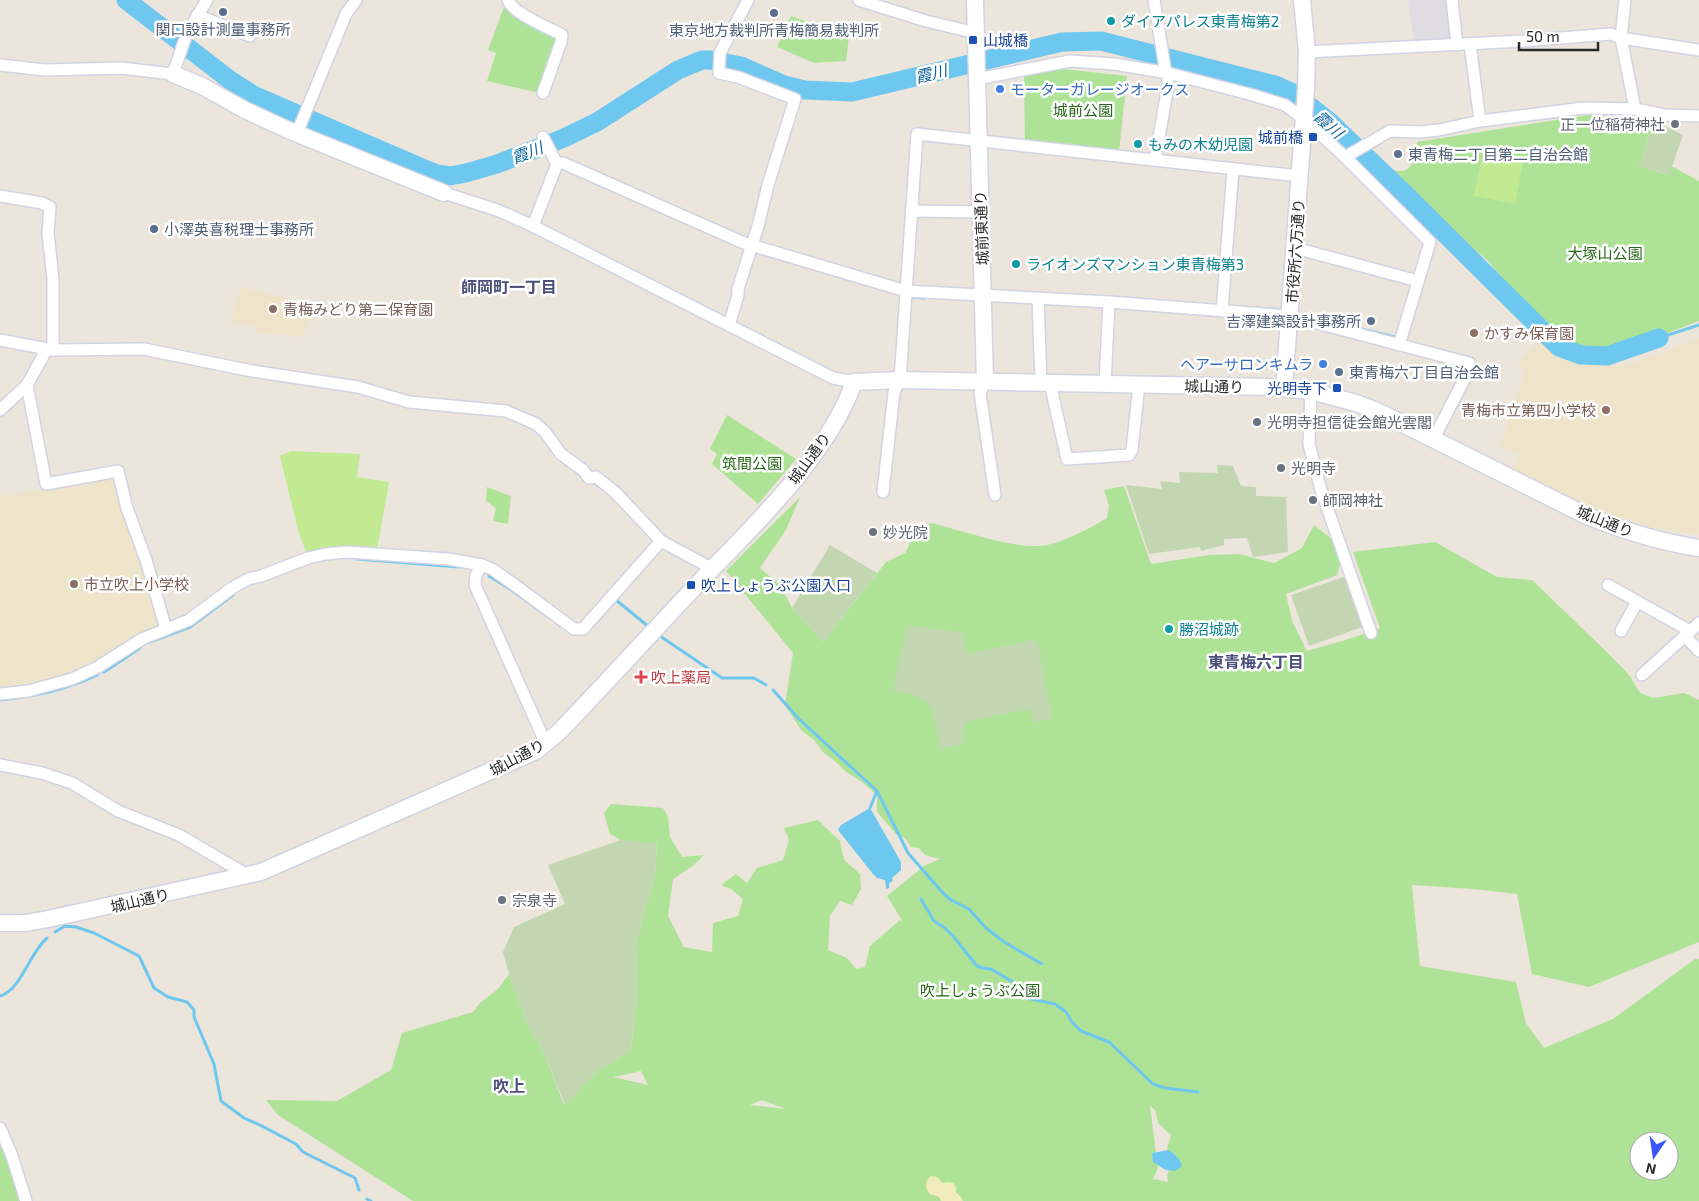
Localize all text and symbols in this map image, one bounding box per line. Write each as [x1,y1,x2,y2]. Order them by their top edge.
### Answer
marker: 関口設計測量事務所 [217,6,229,18]
marker: 東京地方裁判所青梅簡易裁判所 [768,7,780,19]
place label: ダイアパレス東青梅第2 [1121,12,1279,30]
marker: ダイアパレス東青梅第2 [1105,15,1117,27]
place label: 関口設計測量事務所 [155,20,291,38]
scale bar [1519,20,1598,52]
place label: 東京地方裁判所青梅簡易裁判所 [669,21,879,39]
text: 50 m [1526,27,1560,45]
place label: 山城橋 [983,31,1028,49]
marker: 山城橋 [967,34,979,46]
water label: 霞川 [913,59,951,86]
place label: モーターガレージオークス [1010,80,1189,98]
marker: モーターガレージオークス [994,83,1006,95]
park label: 城前公園 [1053,101,1113,119]
water label: 霞川 [1311,106,1349,143]
place label: 正一位稲荷神社 [1560,115,1665,133]
marker: 正一位稲荷神社 [1669,118,1681,130]
place label: 城前橋 [1258,128,1303,146]
marker: 城前橋 [1307,131,1319,143]
place label: もみの木幼児園 [1148,135,1253,153]
water label: 霞川 [509,137,547,167]
marker: もみの木幼児園 [1132,138,1144,150]
place label: 東青梅二丁目第二自治会館 [1408,145,1588,163]
marker: 東青梅二丁目第二自治会館 [1392,148,1404,160]
street label: 城前東通り [971,190,991,266]
street label: 市役所六万通り [1282,198,1308,304]
place label: 小澤英喜税理士事務所 [164,220,314,238]
marker: 小澤英喜税理士事務所 [148,223,160,235]
park label: 大塚山公園 [1567,244,1643,262]
place label: ライオンズマンション東青梅第3 [1026,255,1244,273]
marker: ライオンズマンション東青梅第3 [1010,258,1022,270]
district label: 師岡町一丁目 [461,277,557,296]
place label: 青梅みどり第二保育園 [283,300,433,318]
marker: 青梅みどり第二保育園 [267,303,279,315]
place label: 吉澤建築設計事務所 [1226,312,1361,330]
marker: 吉澤建築設計事務所 [1365,315,1377,327]
place label: かすみ保育園 [1484,324,1574,342]
marker: かすみ保育園 [1468,327,1480,339]
place label: ヘアーサロンキムラ [1180,355,1313,373]
marker: ヘアーサロンキムラ [1317,358,1329,370]
place label: 東青梅六丁目自治会館 [1349,363,1499,381]
marker: 東青梅六丁目自治会館 [1333,366,1345,378]
street label: 城山通り [1184,376,1244,396]
place label: 光明寺下 [1267,379,1327,397]
marker: 光明寺下 [1331,382,1343,394]
place label: 青梅市立第四小学校 [1461,401,1596,419]
marker: 青梅市立第四小学校 [1600,404,1612,416]
place label: 光明寺担信徒会館光雲閣 [1267,413,1432,431]
marker: 光明寺担信徒会館光雲閣 [1251,416,1263,428]
street label: 城山通り [784,428,834,488]
park label: 筑間公園 [722,454,782,472]
place label: 光明寺 [1291,459,1336,477]
marker: 光明寺 [1275,462,1287,474]
place label: 師岡神社 [1323,491,1383,509]
marker: 師岡神社 [1307,494,1319,506]
street label: 城山通り [1574,501,1636,541]
place label: 妙光院 [883,523,928,541]
marker: 妙光院 [867,526,879,538]
place label: 市立吹上小学校 [84,575,189,593]
place label: 吹上しょうぶ公園入口 [701,576,851,594]
marker: 市立吹上小学校 [68,578,80,590]
marker: 吹上しょうぶ公園入口 [685,579,697,591]
place label: 勝沼城跡 [1179,620,1239,638]
marker: 勝沼城跡 [1163,623,1175,635]
district label: 東青梅六丁目 [1208,652,1304,671]
place label: 吹上薬局 [651,668,711,686]
marker: 吹上薬局 [635,671,647,683]
street label: 城山通り [486,735,548,779]
street label: 城山通り [109,884,171,916]
place label: 宗泉寺 [512,891,557,909]
marker: 宗泉寺 [496,894,508,906]
park label: 吹上しょうぶ公園 [920,981,1040,999]
district label: 吹上 [493,1076,525,1095]
north arrow [1629,1131,1679,1181]
text: N [1644,1160,1658,1179]

